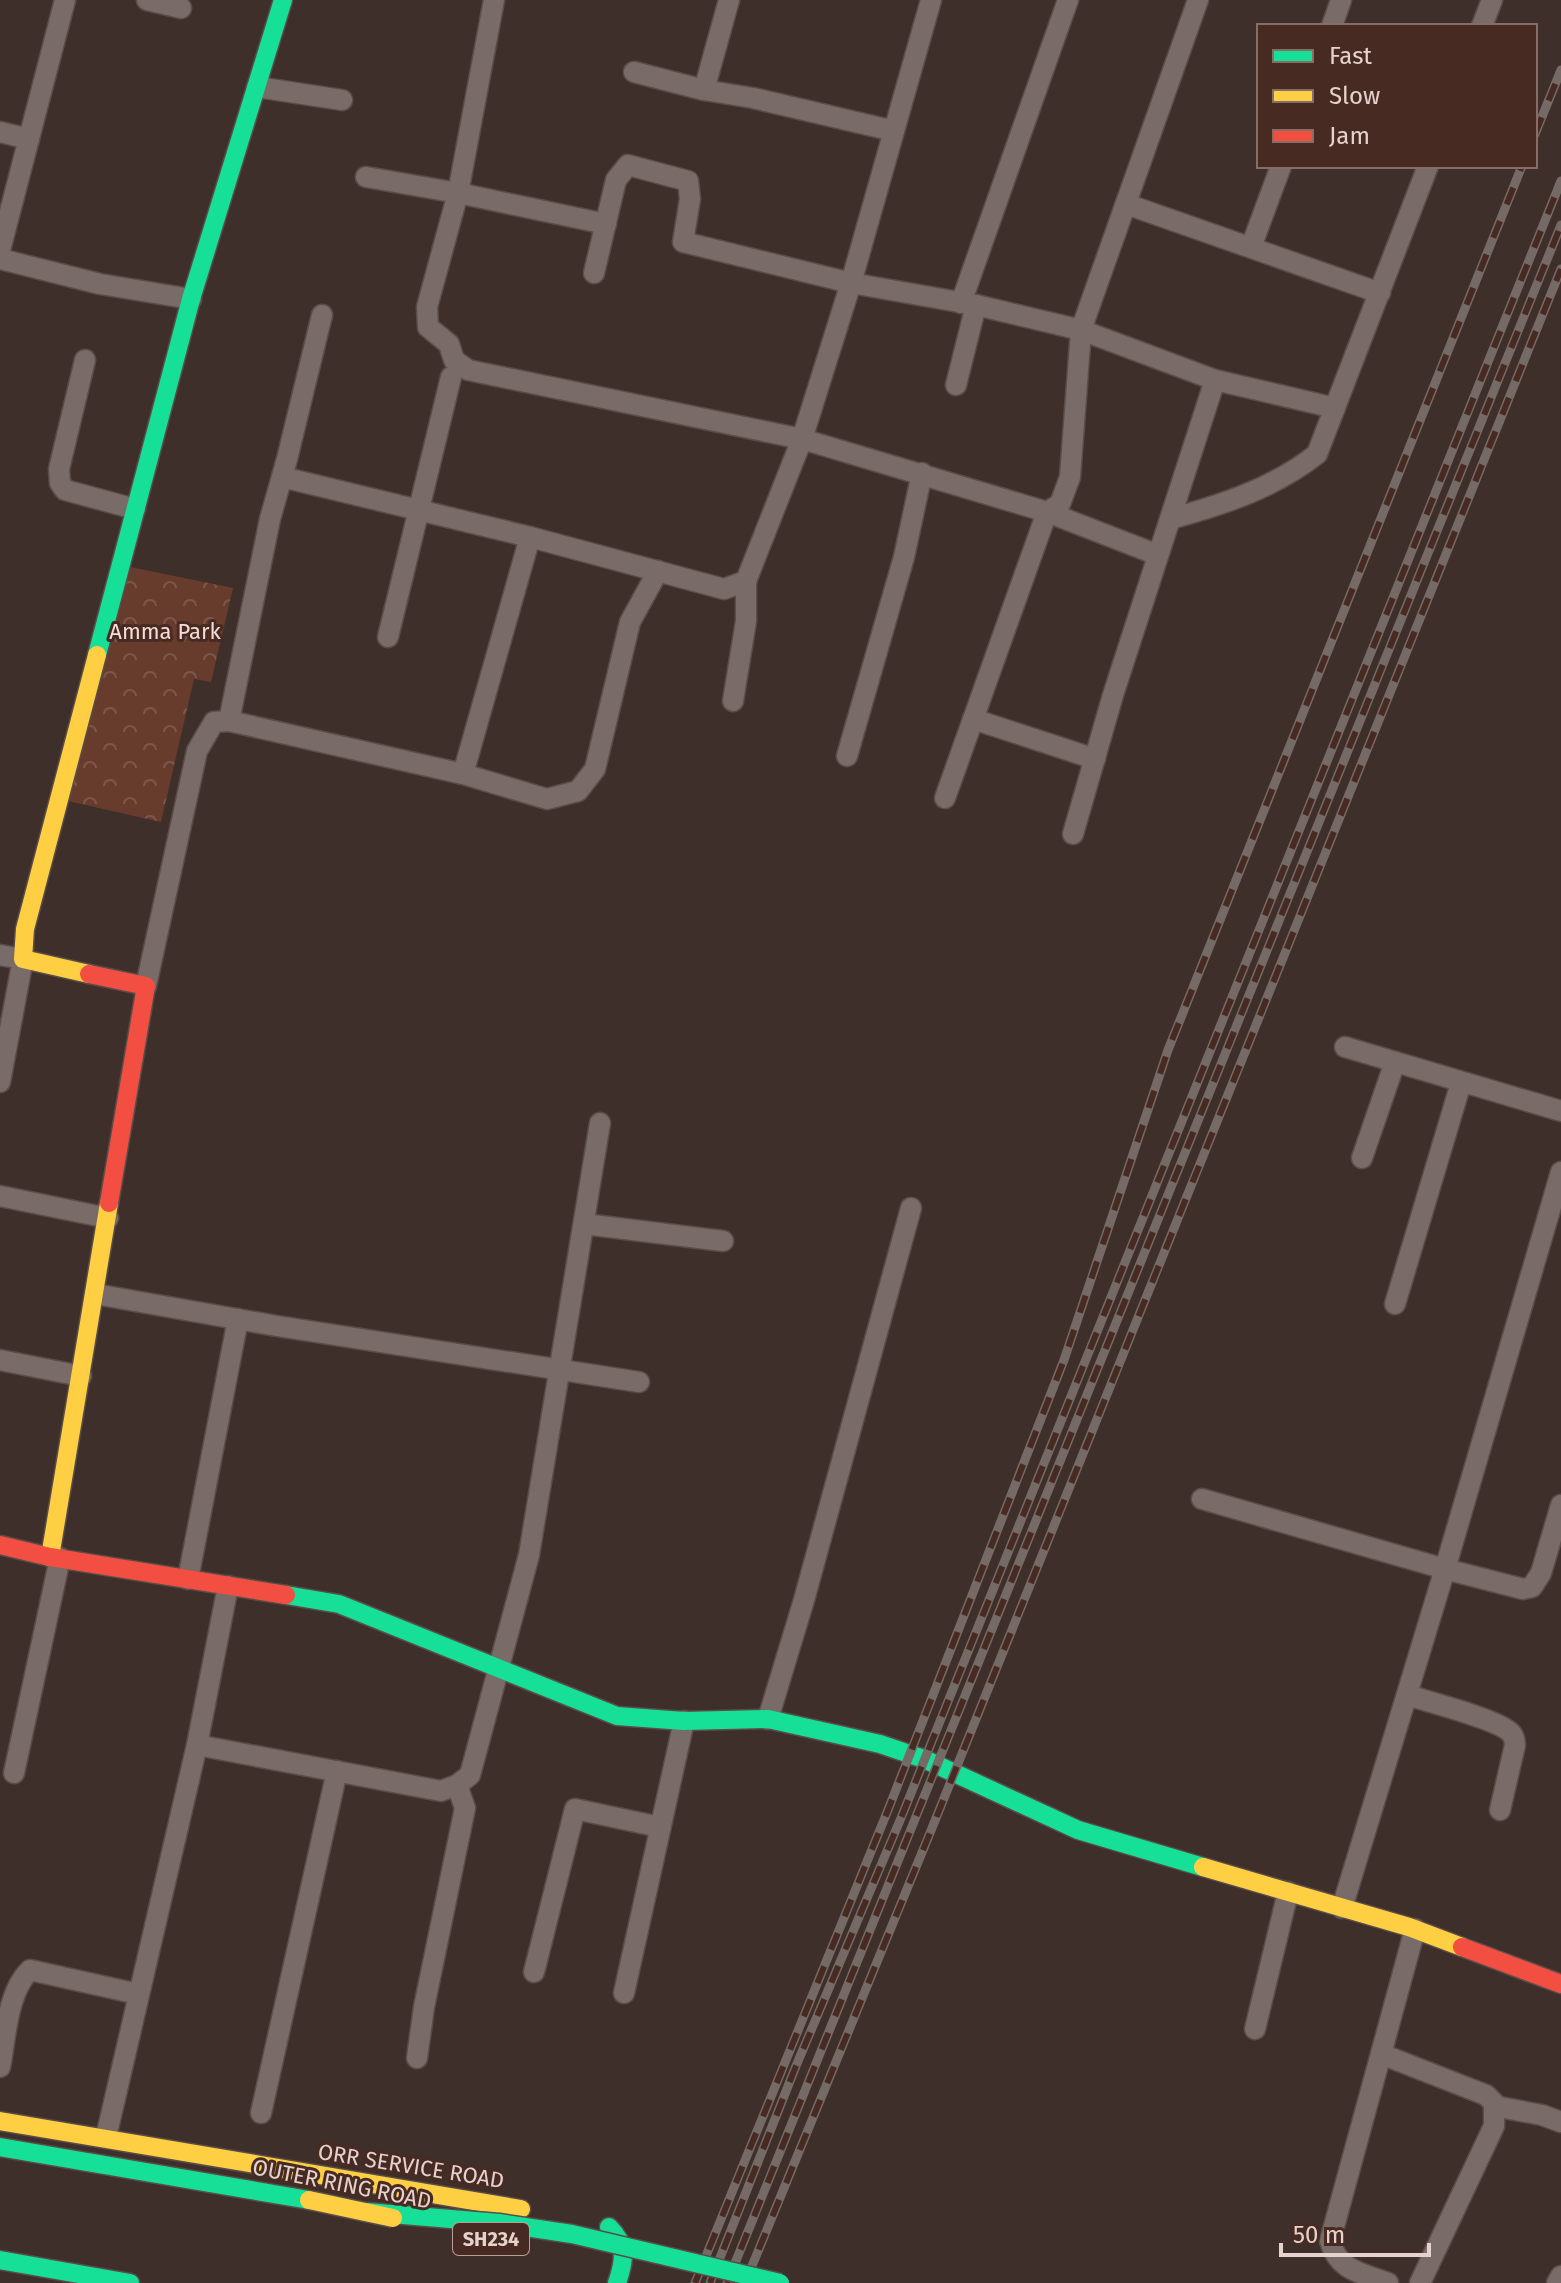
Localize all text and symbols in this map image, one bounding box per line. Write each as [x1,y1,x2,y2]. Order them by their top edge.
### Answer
legend [1257,24,1537,168]
text: Fast [1329,42,1372,70]
text: Slow [1329,82,1380,110]
text: Jam [1329,122,1370,150]
park label: Amma Park [109,618,221,645]
street label: ORR SERVICE ROAD [316,2138,506,2194]
street label: OUTER RING ROAD [250,2153,434,2215]
scale bar [1281,2207,1429,2257]
text: 50 m [1293,2221,1345,2249]
road number: SH234 [453,2223,529,2255]

